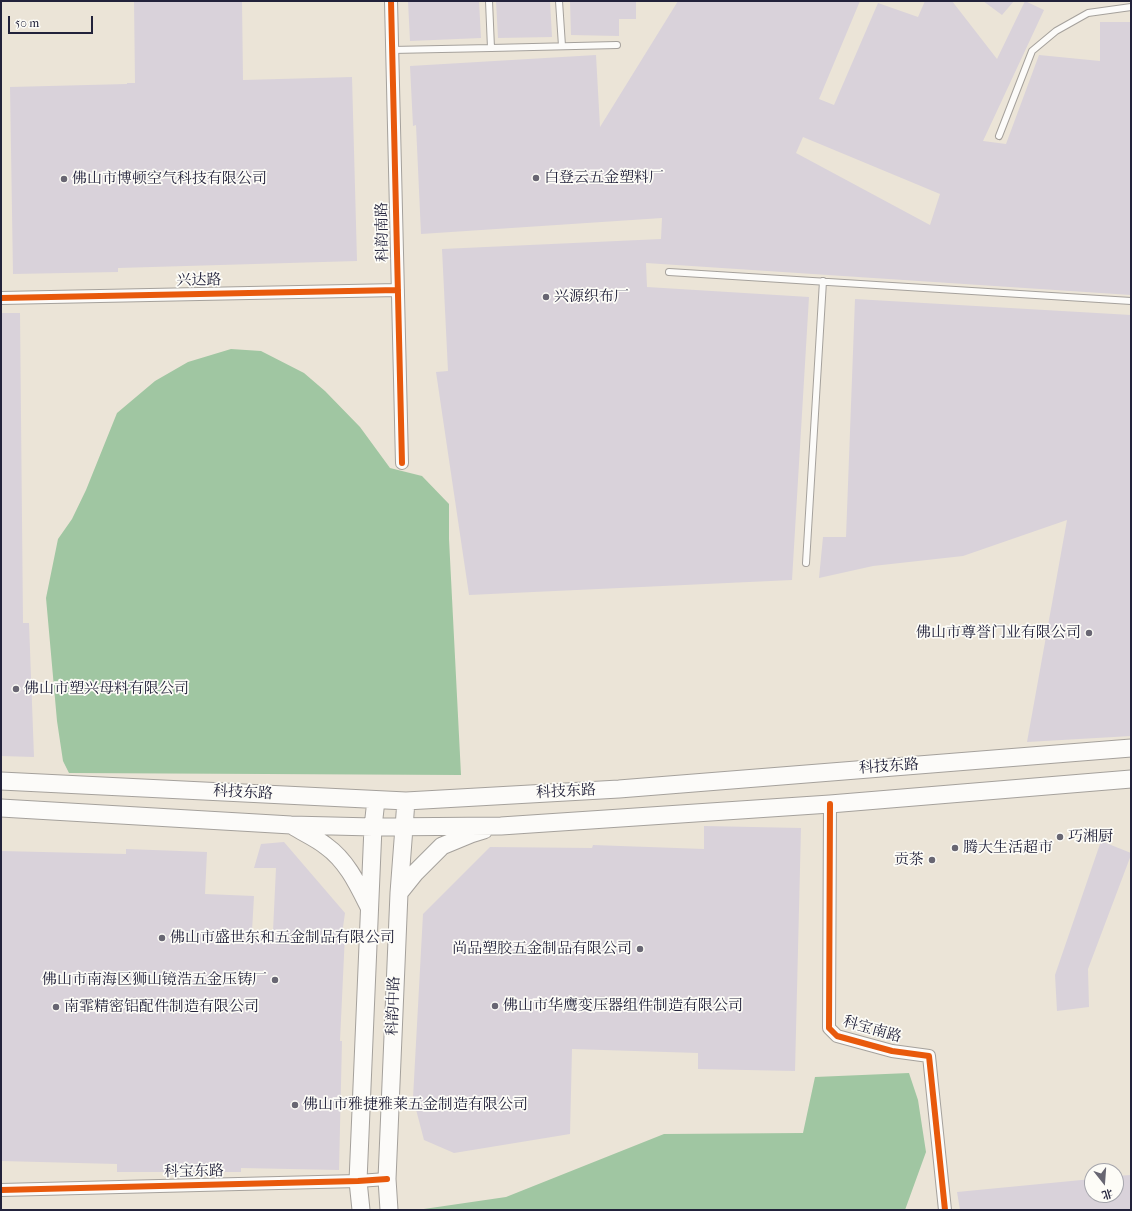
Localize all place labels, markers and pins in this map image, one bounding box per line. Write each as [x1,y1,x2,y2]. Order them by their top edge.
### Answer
place label: 白登云五金塑料厂 [544,169,664,187]
place label: 佛山市博顿空气科技有限公司 [72,170,267,188]
marker: 白登云五金塑料厂 [531,173,541,183]
marker: 佛山市博顿空气科技有限公司 [59,174,69,184]
place label: 兴源织布厂 [554,288,629,306]
marker: 兴源织布厂 [541,292,551,302]
place label: 佛山市尊誉门业有限公司 [916,624,1081,642]
marker: 佛山市尊誉门业有限公司 [1084,628,1094,638]
place label: 佛山市塑兴母料有限公司 [24,680,189,698]
marker: 佛山市塑兴母料有限公司 [11,684,21,694]
place label: 巧湘厨 [1068,828,1113,846]
marker: 巧湘厨 [1055,832,1065,842]
place label: 腾大生活超市 [963,839,1053,857]
marker: 腾大生活超市 [950,843,960,853]
place label: 贡茶 [894,851,924,869]
marker: 贡茶 [927,855,937,865]
place label: 佛山市盛世东和五金制品有限公司 [170,929,395,947]
marker: 佛山市盛世东和五金制品有限公司 [157,933,167,943]
place label: 尚品塑胶五金制品有限公司 [452,940,632,958]
marker: 尚品塑胶五金制品有限公司 [635,944,645,954]
place label: 佛山市南海区狮山镜浩五金压铸厂 [42,971,267,989]
marker: 佛山市南海区狮山镜浩五金压铸厂 [270,975,280,985]
place label: 佛山市华鹰变压器组件制造有限公司 [503,997,743,1015]
place label: 南霏精密铝配件制造有限公司 [64,998,259,1016]
marker: 佛山市华鹰变压器组件制造有限公司 [490,1001,500,1011]
marker: 南霏精密铝配件制造有限公司 [51,1002,61,1012]
place label: 佛山市雅捷雅莱五金制造有限公司 [303,1096,528,1114]
marker: 佛山市雅捷雅莱五金制造有限公司 [290,1100,300,1110]

